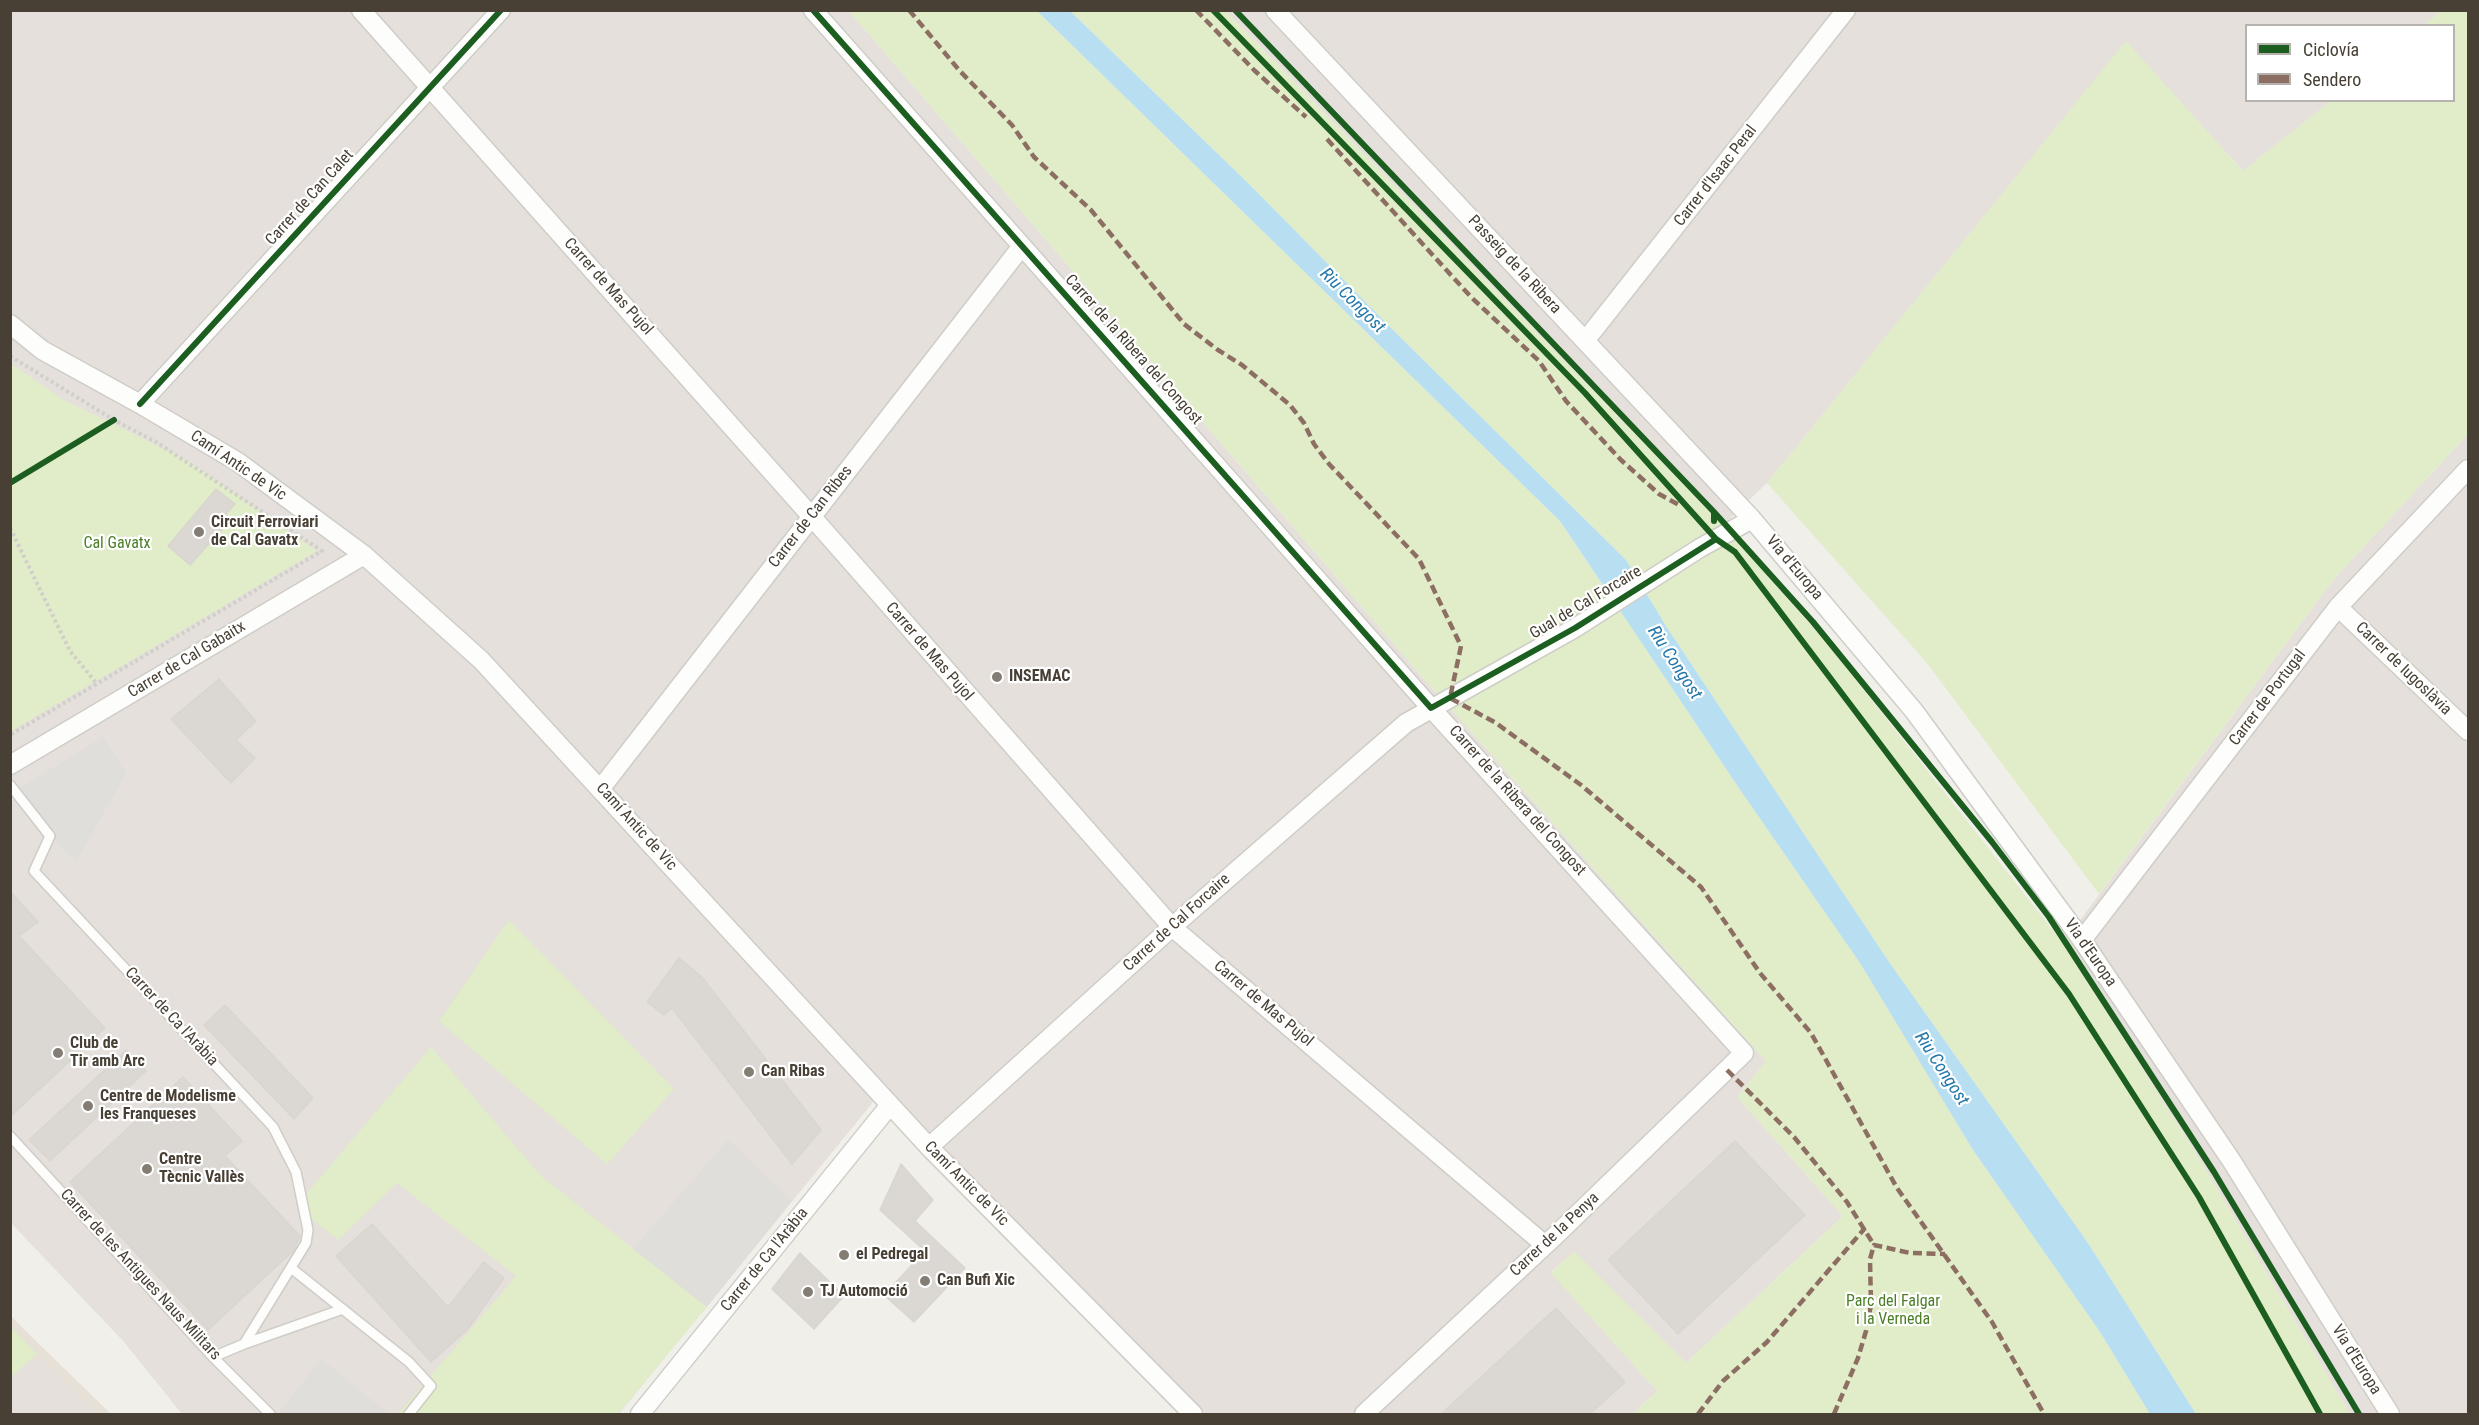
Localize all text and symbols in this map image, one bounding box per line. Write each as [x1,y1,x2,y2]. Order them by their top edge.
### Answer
legend [2245,24,2455,102]
text: Ciclovía [2303,39,2359,60]
text: Sendero [2303,69,2361,90]
street label: Carrer d'Isaac Peral [1671,122,1761,230]
street label: Carrer de Can Calet [262,146,358,250]
street label: Passeig de la Ribera [1463,212,1565,318]
street label: Carrer de Mas Pujol [559,234,657,340]
water label: Riu Congost [1315,264,1389,338]
street label: Carrer de la Ribera del Congost [1060,271,1206,429]
street label: Camí Antic de Vic [186,427,290,505]
street label: Carrer de Can Ribes [765,462,857,572]
place label: Circuit Ferroviari de Cal Gavatx [211,513,318,551]
marker: Circuit Ferroviari de Cal Gavatx [192,525,206,539]
street label: Via d'Europa [1761,532,1827,604]
park label: Cal Gavatx [83,534,151,554]
street label: Gual de Cal Forcaire [1527,562,1645,644]
street label: Carrer de Mas Pujol [881,599,977,705]
street label: Carrer de Cal Gabaitx [125,617,249,703]
street label: Carrer de Iugoslàvia [2351,618,2455,720]
water label: Riu Congost [1642,622,1706,704]
street label: Carrer de Portugal [2226,646,2310,750]
place label: INSEMAC [1009,667,1070,687]
marker: INSEMAC [990,670,1004,684]
street label: Carrer de la Ribera del Congost [1444,722,1590,880]
street label: Camí Antic de Vic [591,779,681,875]
street label: Carrer de Cal Forcaire [1120,870,1234,976]
street label: Via d'Europa [2060,915,2120,991]
street label: Carrer de Mas Pujol [1209,957,1317,1051]
street label: Carrer de Ca l'Aràbia [120,964,222,1070]
water label: Riu Congost [1909,1028,1973,1110]
place label: Club de Tir amb Arc [70,1034,145,1072]
marker: Club de Tir amb Arc [51,1046,65,1060]
place label: Can Ribas [761,1062,825,1082]
marker: Can Ribas [742,1065,756,1079]
place label: Centre de Modelisme les Franqueses [100,1087,236,1125]
marker: Centre de Modelisme les Franqueses [81,1099,95,1113]
street label: Camí Antic de Vic [920,1138,1012,1230]
place label: Centre Tècnic Vallès [159,1150,244,1188]
marker: Centre Tècnic Vallès [140,1162,154,1176]
street label: Carrer de les Antigues Naus Militars [56,1185,224,1365]
street label: Carrer de la Penya [1506,1189,1604,1281]
street label: Carrer de Ca l'Aràbia [717,1204,813,1316]
place label: el Pedregal [856,1245,928,1265]
marker: el Pedregal [837,1248,851,1262]
place label: Can Bufi Xic [937,1271,1015,1291]
marker: Can Bufi Xic [918,1274,932,1288]
place label: TJ Automoció [820,1282,908,1302]
marker: TJ Automoció [801,1285,815,1299]
park label: Parc del Falgar i la Verneda [1846,1292,1940,1330]
street label: Via d'Europa [2327,1322,2385,1398]

